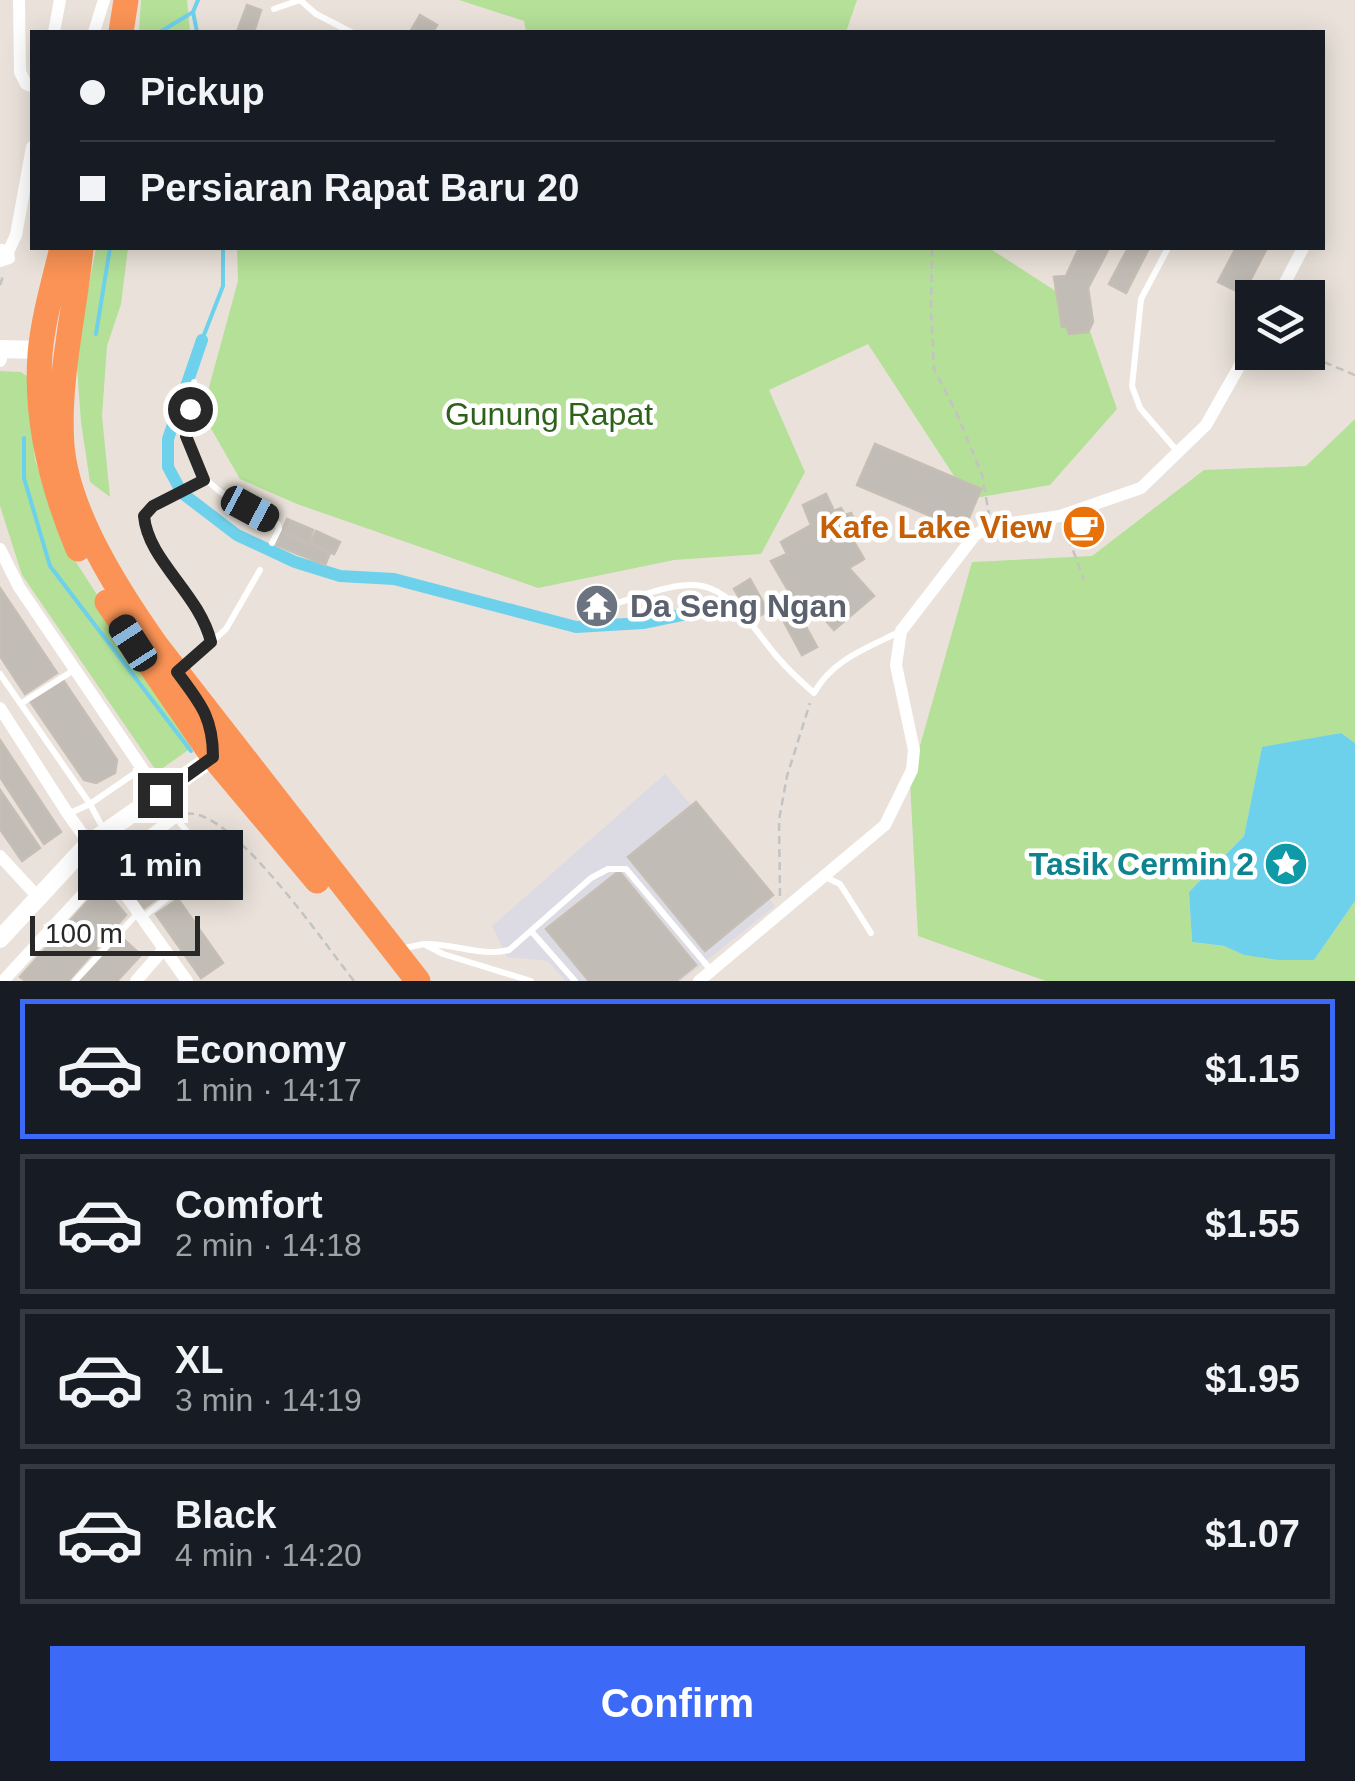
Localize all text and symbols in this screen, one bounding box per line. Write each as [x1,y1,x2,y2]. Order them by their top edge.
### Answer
text: Pickup [140,71,265,113]
text: Persiaran Rapat Baru 20 [140,167,579,209]
map controls [1235,280,1325,370]
button: layers [1235,280,1325,370]
route start [168,387,213,432]
park label: Gunung Rapat [445,396,653,432]
car [216,482,284,536]
cafe icon: Kafe Lake View [1061,504,1107,550]
place label: Kafe Lake View [820,509,1052,545]
temple icon: Da Seng Ngan [574,583,620,629]
place label: Da Seng Ngan [630,588,847,624]
car [104,610,162,676]
route end [138,773,183,818]
callout: 1 min [78,830,242,900]
place icon: Tasik Cermin 2 [1263,841,1309,887]
place label: Tasik Cermin 2 [1029,846,1254,882]
text: 1 min [119,847,202,883]
scale bar [30,911,200,956]
text: 100 m [45,918,123,949]
icon: car [55,1024,145,1114]
text: Economy [175,1029,346,1071]
text: $1.15 [1205,1048,1300,1090]
text: 1 min · 14:17 [175,1072,362,1108]
icon: car [55,1179,145,1269]
text: Comfort [175,1184,323,1226]
text: $1.55 [1205,1203,1300,1245]
text: 2 min · 14:18 [175,1227,362,1263]
icon: car [55,1334,145,1424]
text: XL [175,1339,224,1381]
text: $1.95 [1205,1358,1300,1400]
text: 3 min · 14:19 [175,1382,362,1418]
icon: car [55,1489,145,1579]
text: Black [175,1494,276,1536]
text: $1.07 [1205,1513,1300,1555]
text: 4 min · 14:20 [175,1537,362,1573]
button: Confirm [50,1646,1305,1761]

